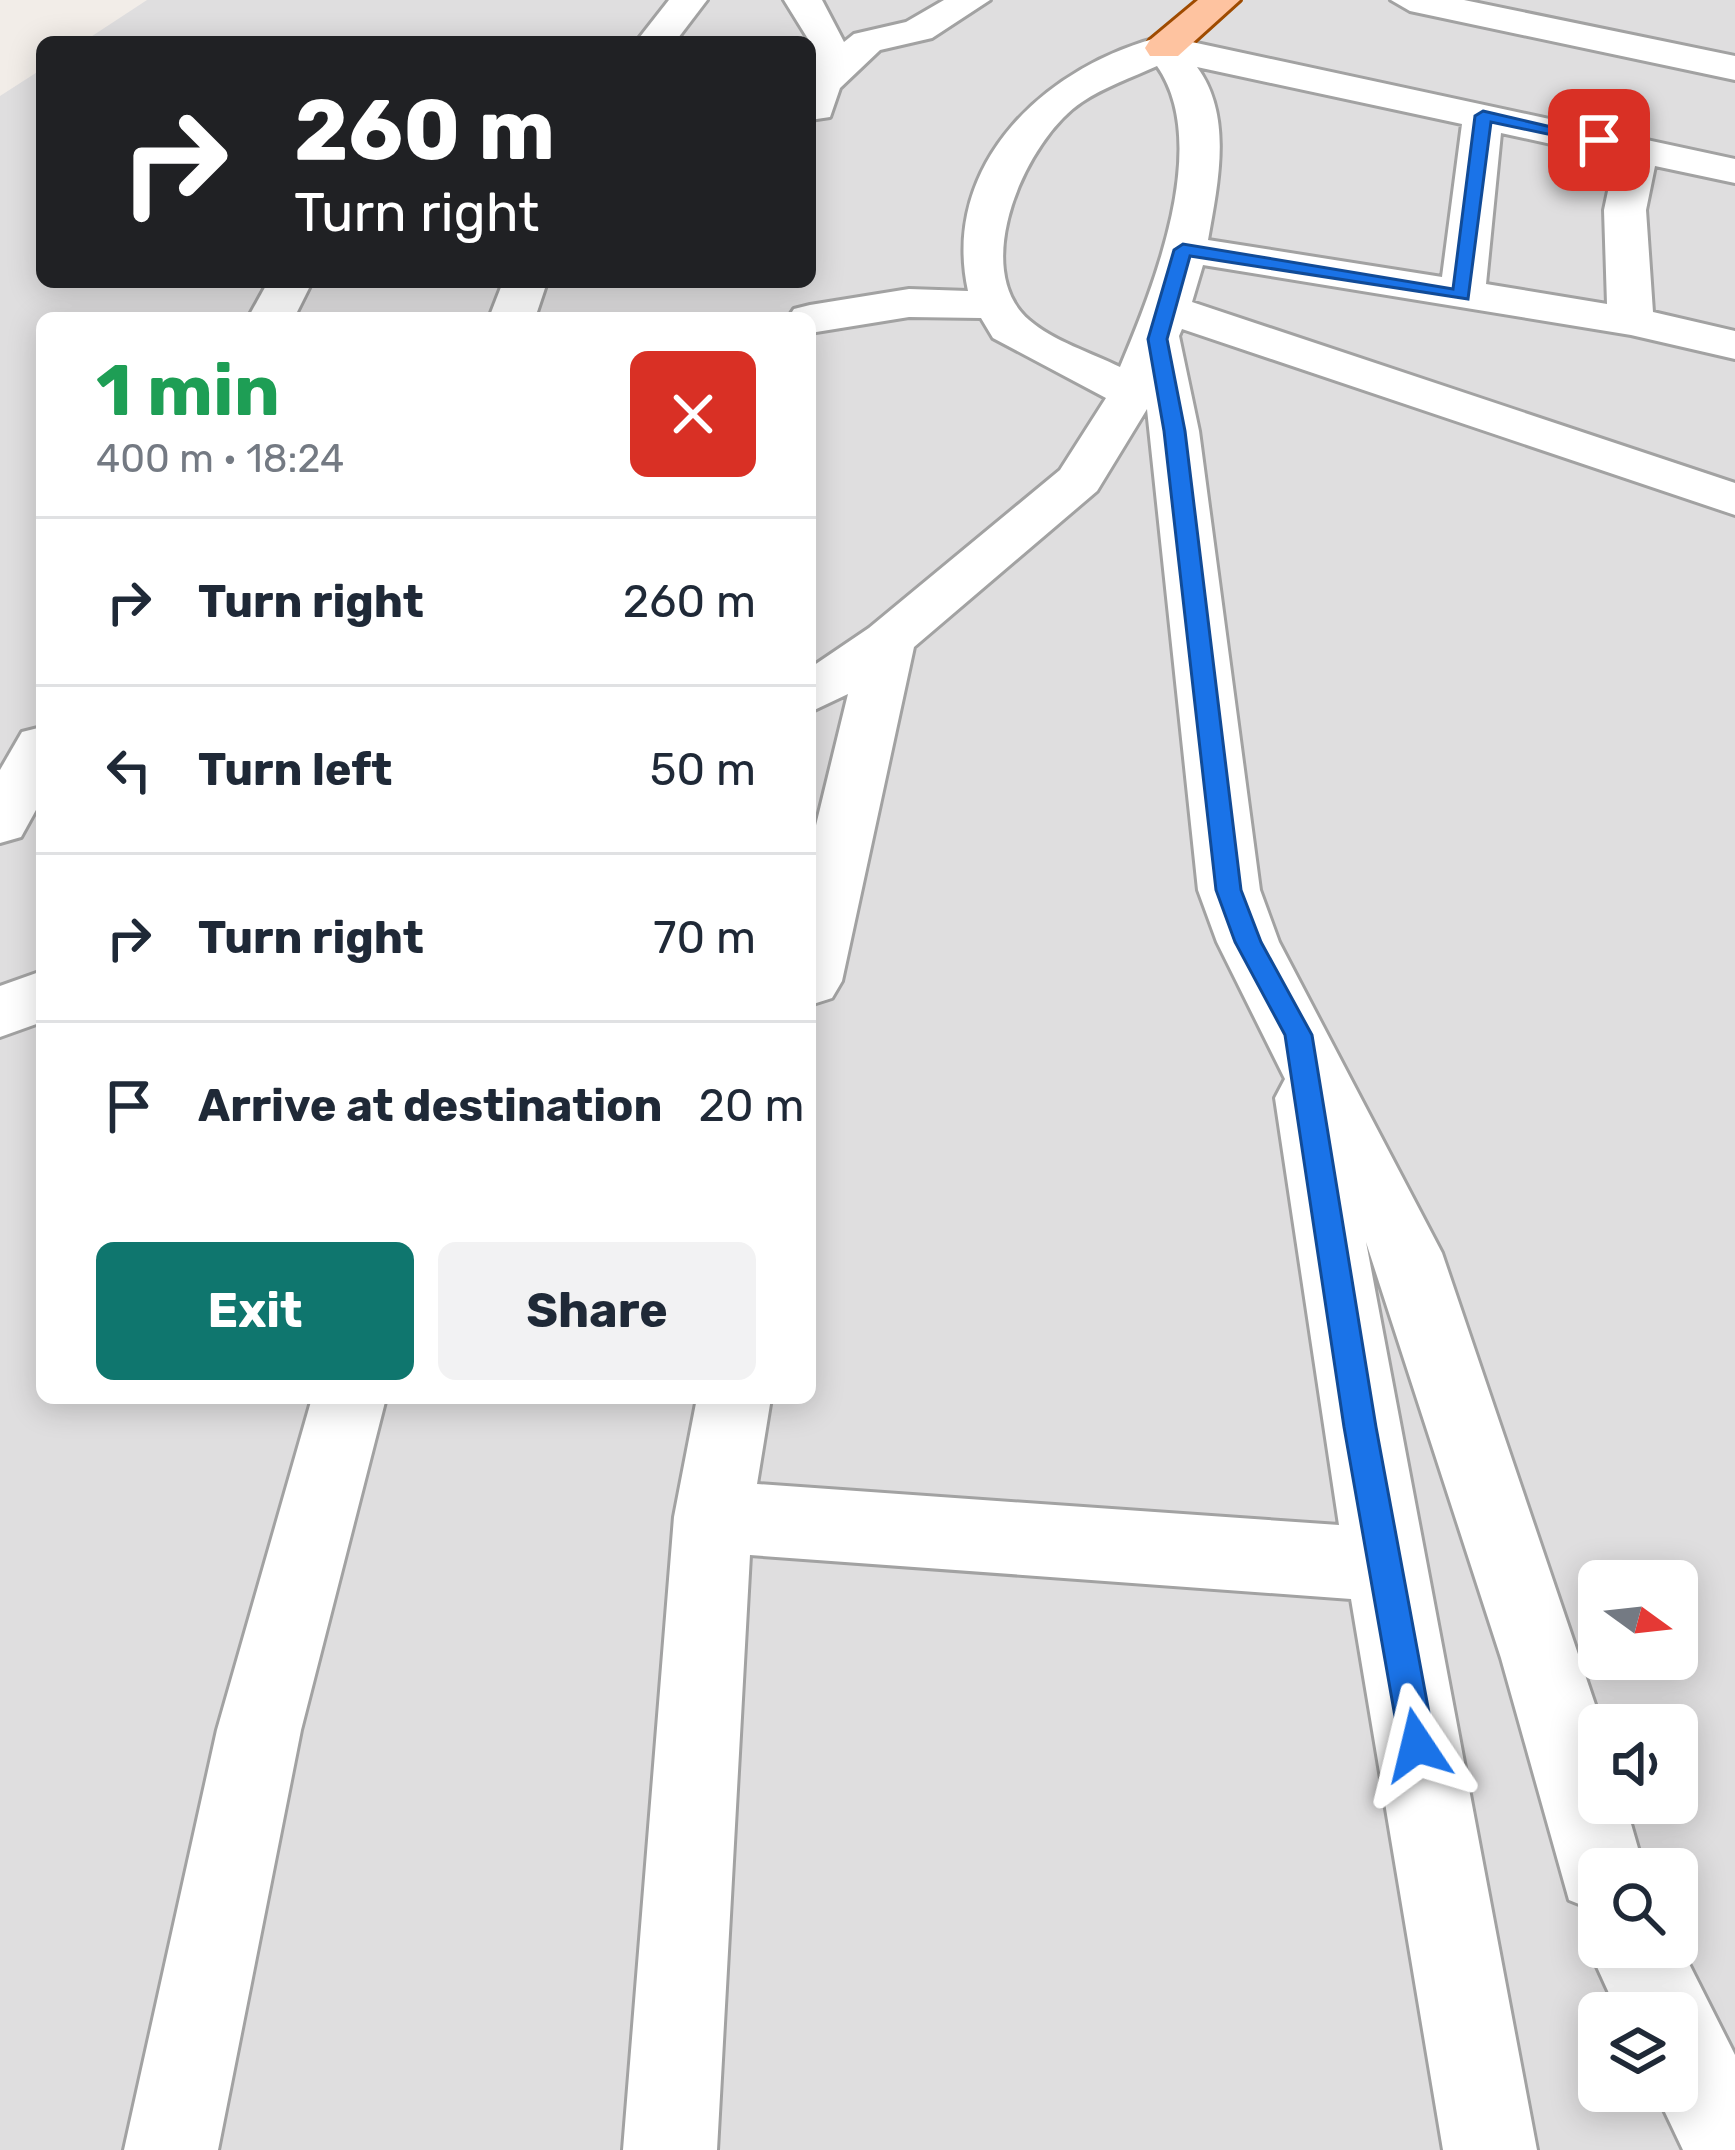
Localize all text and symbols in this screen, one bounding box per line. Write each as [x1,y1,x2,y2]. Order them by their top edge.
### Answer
text: 260 m [294,80,555,180]
icon: right [96,84,252,240]
pin [1548,89,1650,191]
icon: arrive [1566,107,1632,173]
text: Turn right [294,181,539,245]
text: 1 min [96,348,280,433]
button: close [630,351,756,477]
text: 400 m · 18:24 [96,436,344,482]
icon: right [96,569,162,635]
text: Turn right [198,575,424,628]
text: 260 m [623,575,756,628]
icon: left [96,737,162,803]
text: Turn left [198,743,392,796]
text: 50 m [650,743,756,796]
icon: right [96,905,162,971]
text: Turn right [198,911,424,964]
text: 70 m [653,911,756,964]
icon: arrive [96,1073,162,1139]
text: Arrive at destination [198,1079,663,1132]
text: 20 m [699,1079,805,1132]
button: Exit [96,1242,414,1380]
button: Share [438,1242,756,1380]
north arrow [1578,1560,1698,1680]
map controls [1578,1560,1698,2112]
position arrow [1354,1682,1480,1808]
button: sound [1578,1704,1698,1824]
button: search [1578,1848,1698,1968]
button: layers [1578,1992,1698,2112]

